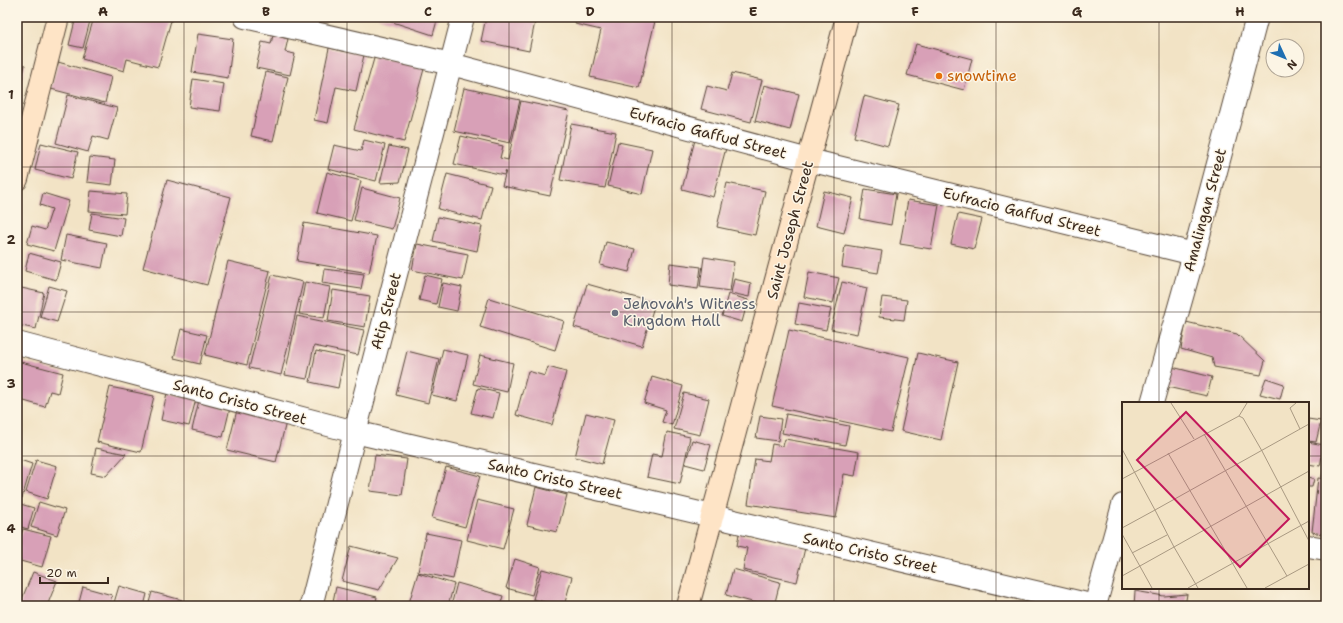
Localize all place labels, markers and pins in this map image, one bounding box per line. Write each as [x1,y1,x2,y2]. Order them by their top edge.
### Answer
place label: snowtime [947,66,1017,86]
marker: snowtime [934,71,944,81]
place label: Jehovah's Witness Kingdom Hall [623,294,756,331]
marker: Jehovah's Witness Kingdom Hall [610,308,620,318]

